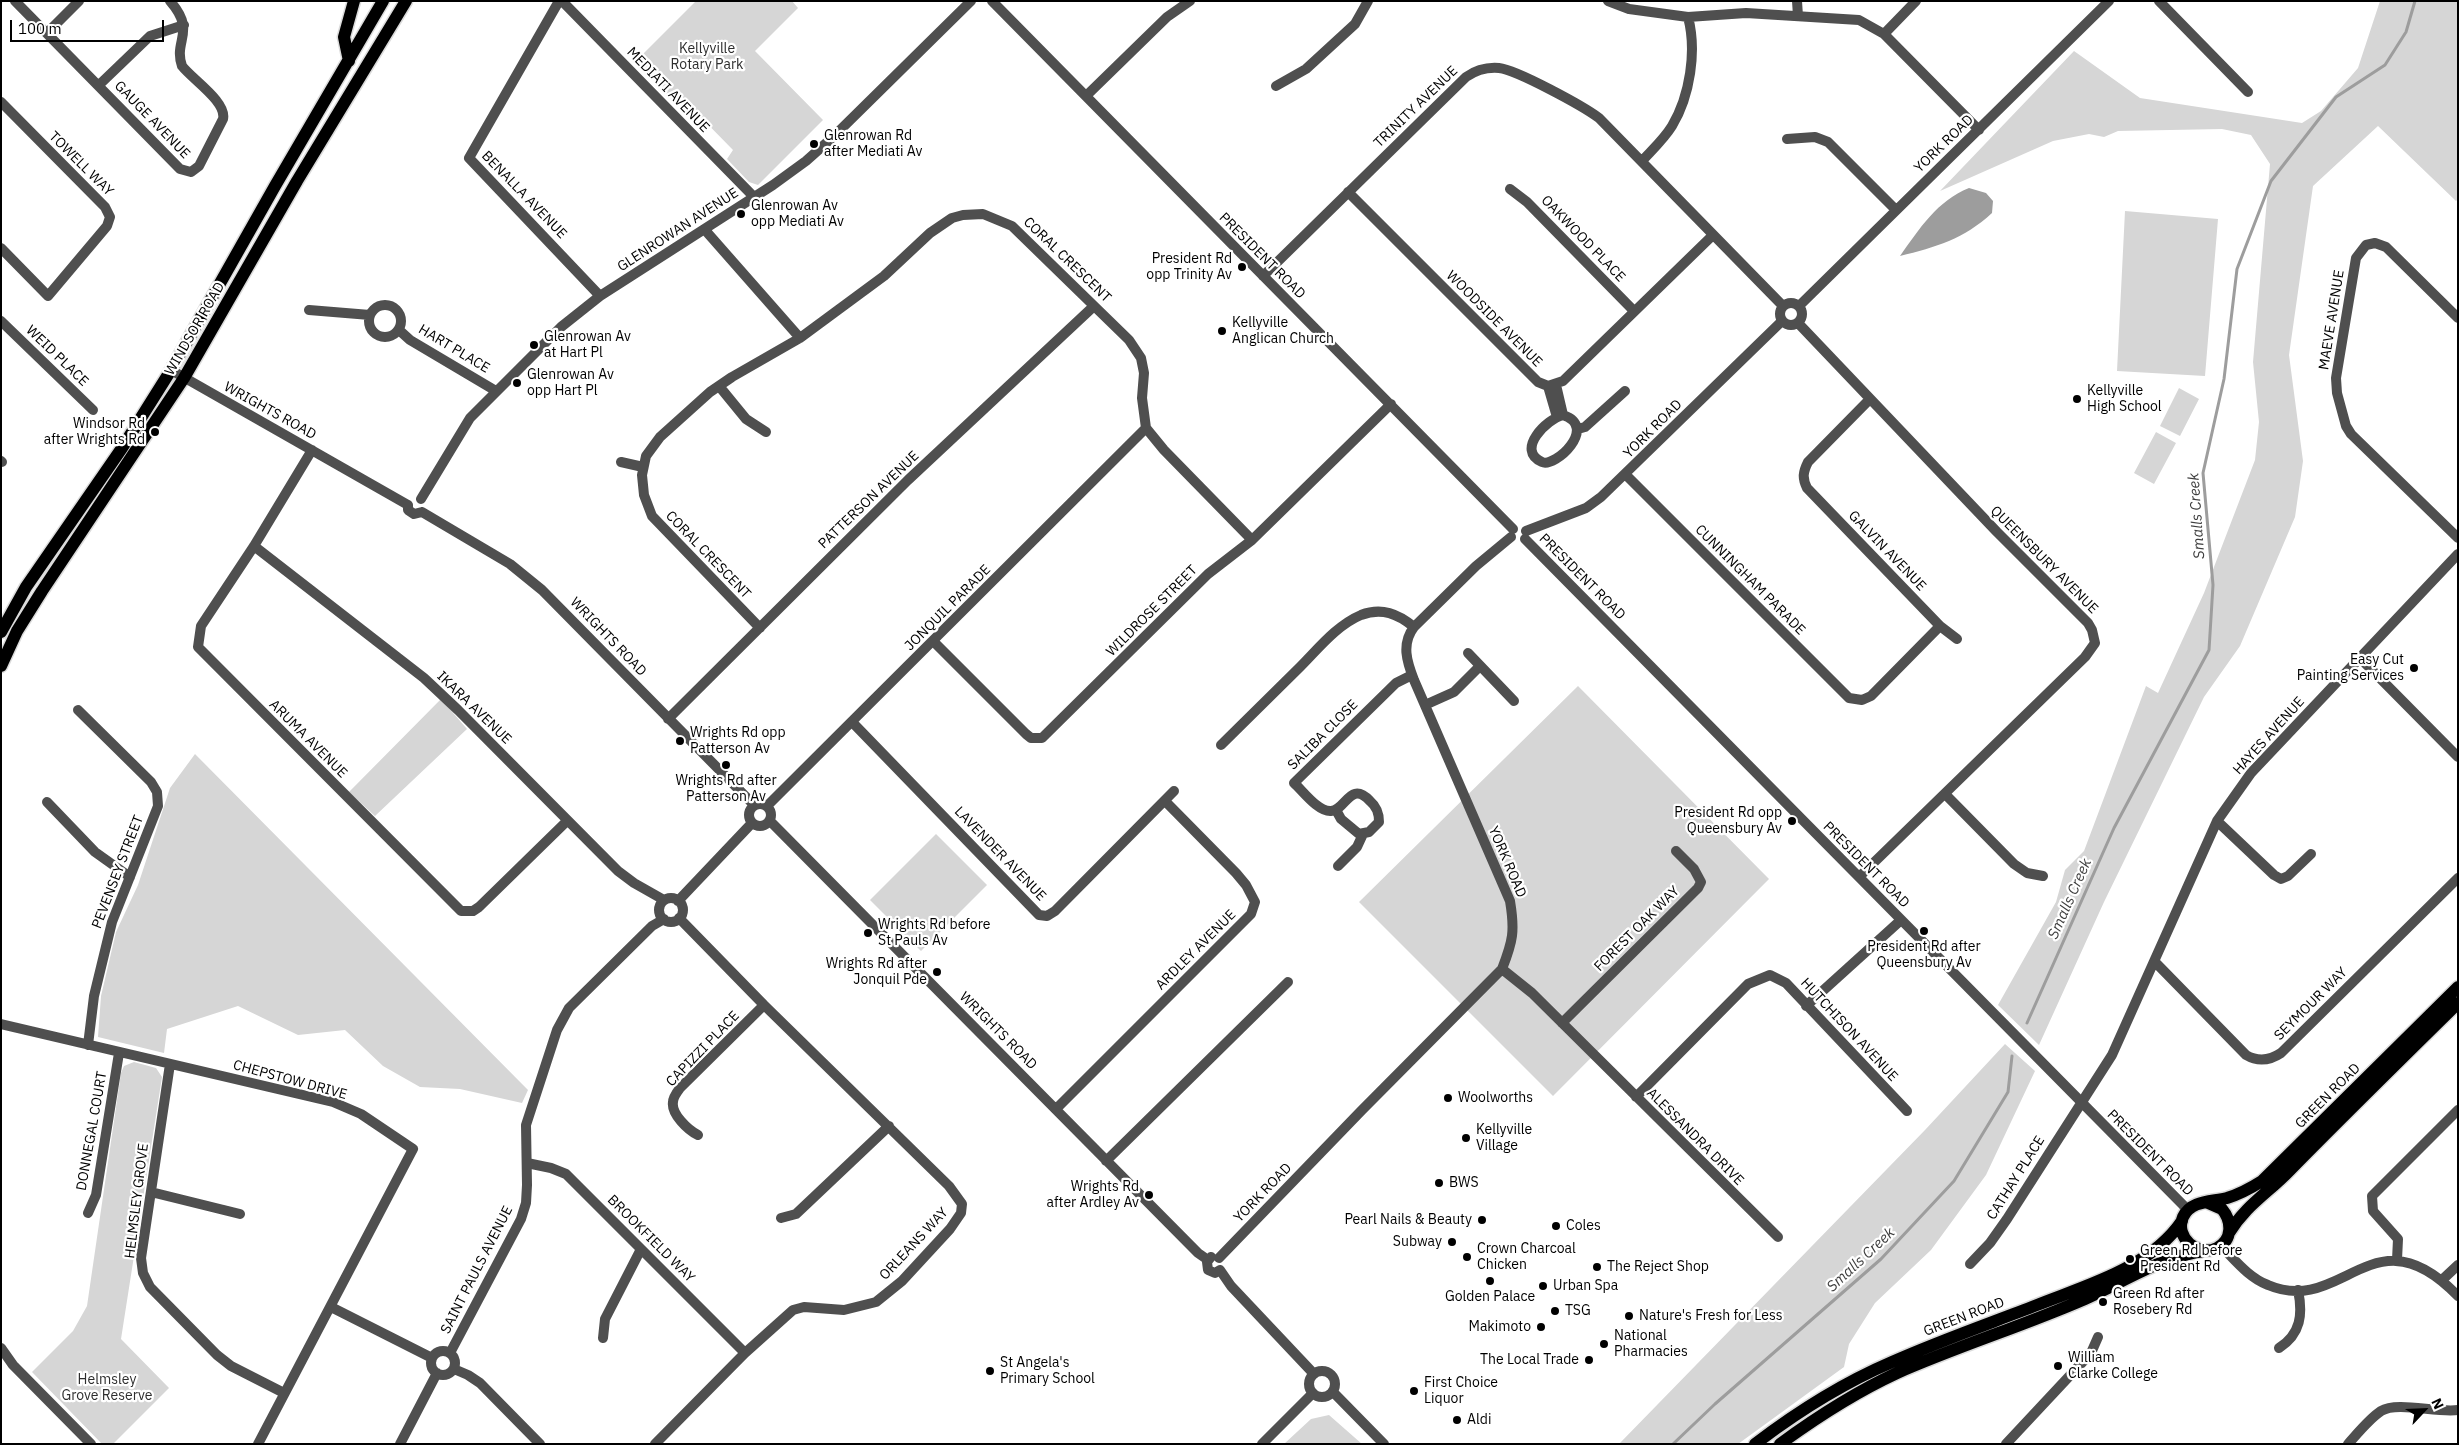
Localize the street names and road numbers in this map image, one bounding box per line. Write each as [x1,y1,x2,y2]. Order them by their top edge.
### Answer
street label: MEDIATI AVENUE [623,44,713,136]
street label: TRINITY AVENUE [1370,63,1462,151]
street label: GAUGE AVENUE [111,78,193,162]
street label: YORK ROAD [1911,112,1977,176]
street label: TOWELL WAY [45,128,117,200]
street label: BENALLA AVENUE [478,148,570,242]
street label: GLENROWAN AVENUE [614,185,742,275]
street label: OAKWOOD PLACE [1537,192,1629,286]
street label: PRESIDENT ROAD [1215,209,1309,303]
street label: CORAL CRESCENT [1020,214,1114,306]
street label: WOODSIDE AVENUE [1442,267,1546,371]
street label: MAEVE AVENUE [2316,269,2348,371]
street label: WINDSOR ROAD [162,280,228,378]
street label: HART PLACE [415,321,493,377]
street label: WEID PLACE [22,322,92,390]
street label: WRIGHTS ROAD [221,379,319,443]
street label: YORK ROAD [1620,396,1686,462]
street label: PATTERSON AVENUE [815,448,923,552]
street label: QUEENSBURY AVENUE [1987,503,2101,617]
street label: GALVIN AVENUE [1845,507,1929,595]
street label: CORAL CRESCENT [662,508,754,602]
street label: CUNNINGHAM PARADE [1691,521,1809,639]
street label: PRESIDENT ROAD [1535,530,1629,624]
street label: JONQUIL PARADE [902,562,994,654]
street label: WILDROSE STREET [1103,562,1201,660]
street label: WRIGHTS ROAD [566,594,650,680]
street label: IKARA AVENUE [433,668,515,748]
street label: HAYES AVENUE [2230,694,2308,778]
street label: ARUMA AVENUE [265,696,351,782]
street label: SALIBA CLOSE [1284,696,1362,774]
street label: LAVENDER AVENUE [951,803,1049,905]
street label: PEVENSEY STREET [89,813,147,931]
street label: PRESIDENT ROAD [1819,818,1913,912]
street label: YORK ROAD [1484,824,1530,900]
street label: FOREST OAK WAY [1591,883,1683,975]
street label: ARDLEY AVENUE [1152,906,1240,994]
street label: SEYMOUR WAY [2271,964,2351,1044]
street label: HUTCHISON AVENUE [1797,975,1901,1085]
street label: WRIGHTS ROAD [956,989,1040,1073]
street label: CAPIZZI PLACE [663,1008,743,1090]
street label: CHEPSTOW DRIVE [231,1057,349,1103]
street label: GREEN ROAD [2292,1060,2364,1132]
street label: DONNEGAL COURT [73,1070,111,1192]
street label: ALESSANDRA DRIVE [1643,1085,1747,1189]
street label: PRESIDENT ROAD [2103,1106,2197,1200]
street label: CATHAY PLACE [1983,1133,2049,1223]
street label: HELMSLEY GROVE [122,1142,152,1260]
street label: YORK ROAD [1231,1160,1295,1226]
street label: BROOKFIELD WAY [604,1192,698,1286]
street label: SAINT PAULS AVENUE [437,1203,517,1337]
street label: ORLEANS WAY [876,1204,952,1284]
street label: GREEN ROAD [1921,1294,2007,1340]

